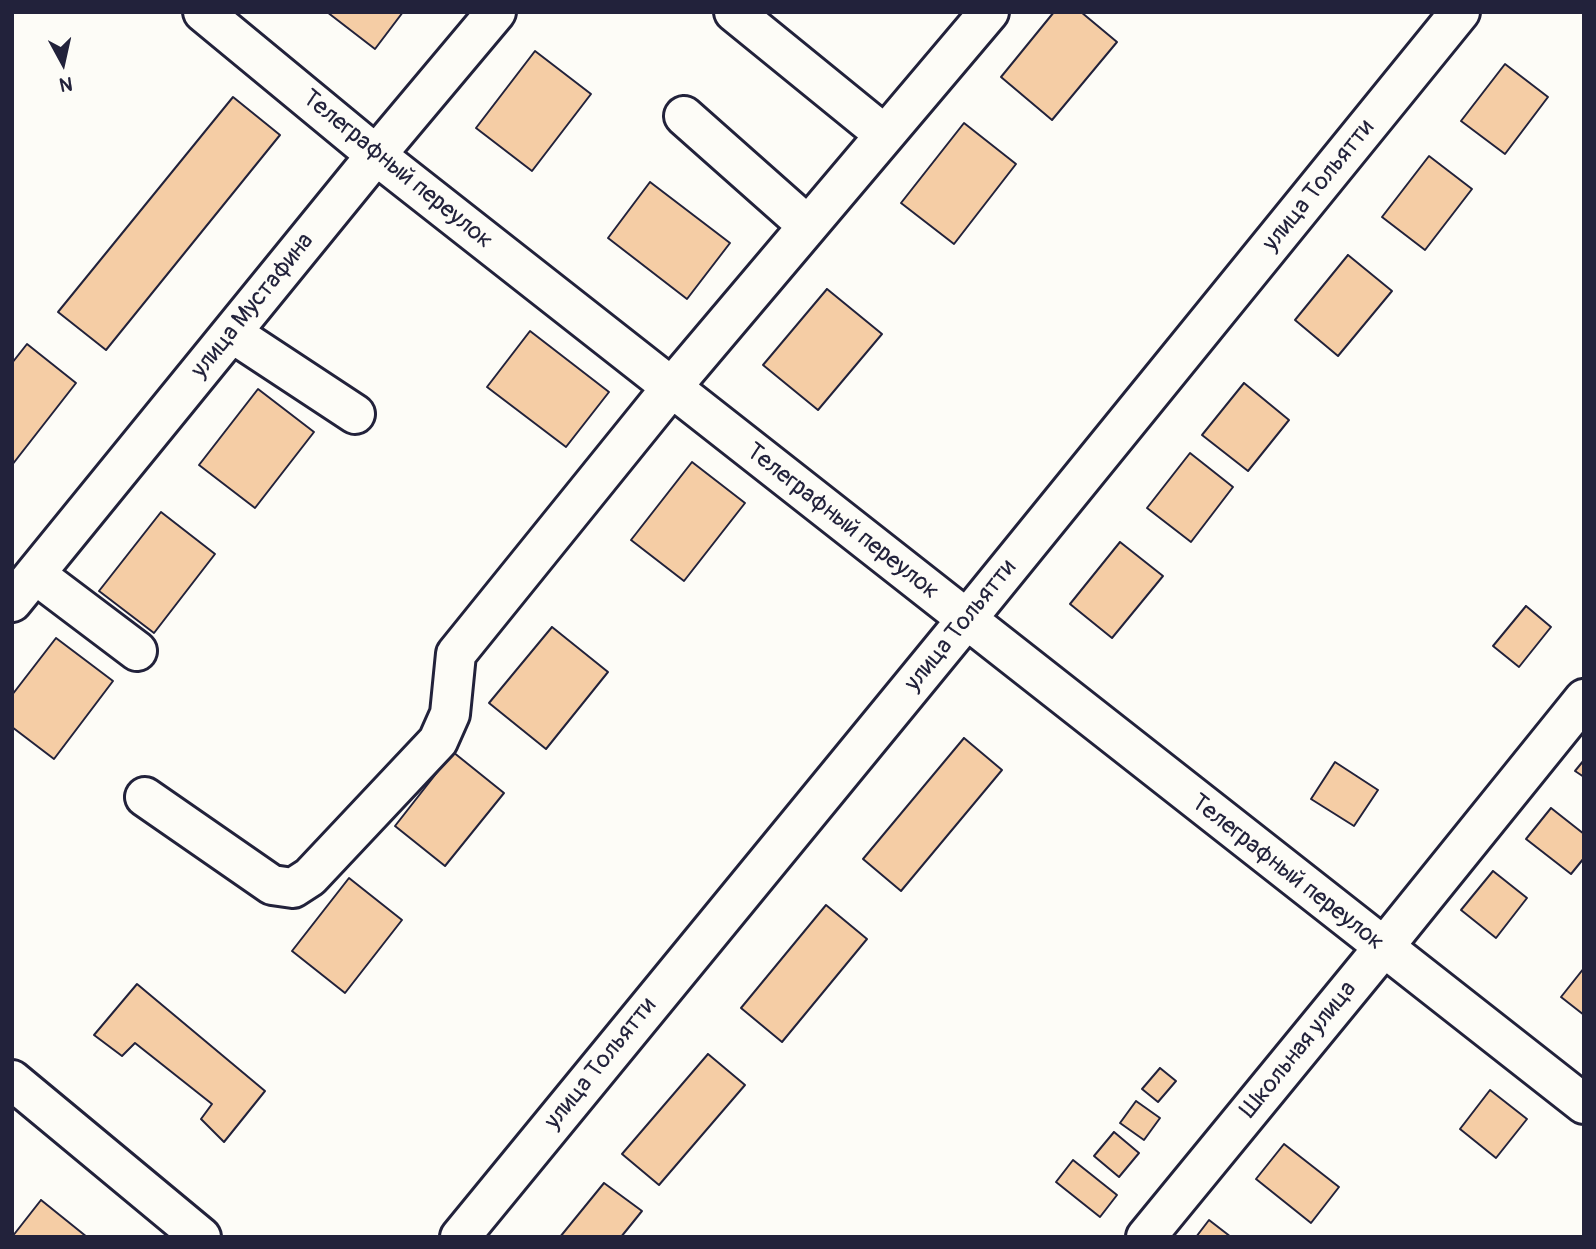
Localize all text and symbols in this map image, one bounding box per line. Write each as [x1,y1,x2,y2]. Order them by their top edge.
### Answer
north arrow [28,28,98,98]
text: N [58,71,74,97]
street label: Телеграфный переулок [296,84,498,256]
street label: улица Тольятти [1257,114,1381,258]
street label: улица Мустафина [186,228,320,384]
street label: Телеграфный переулок [740,438,944,606]
street label: улица Тольятти [899,554,1023,698]
street label: Телеграфный переулок [1185,789,1389,957]
street label: Школьная улица [1235,976,1363,1124]
street label: улица Тольятти [539,992,663,1136]

